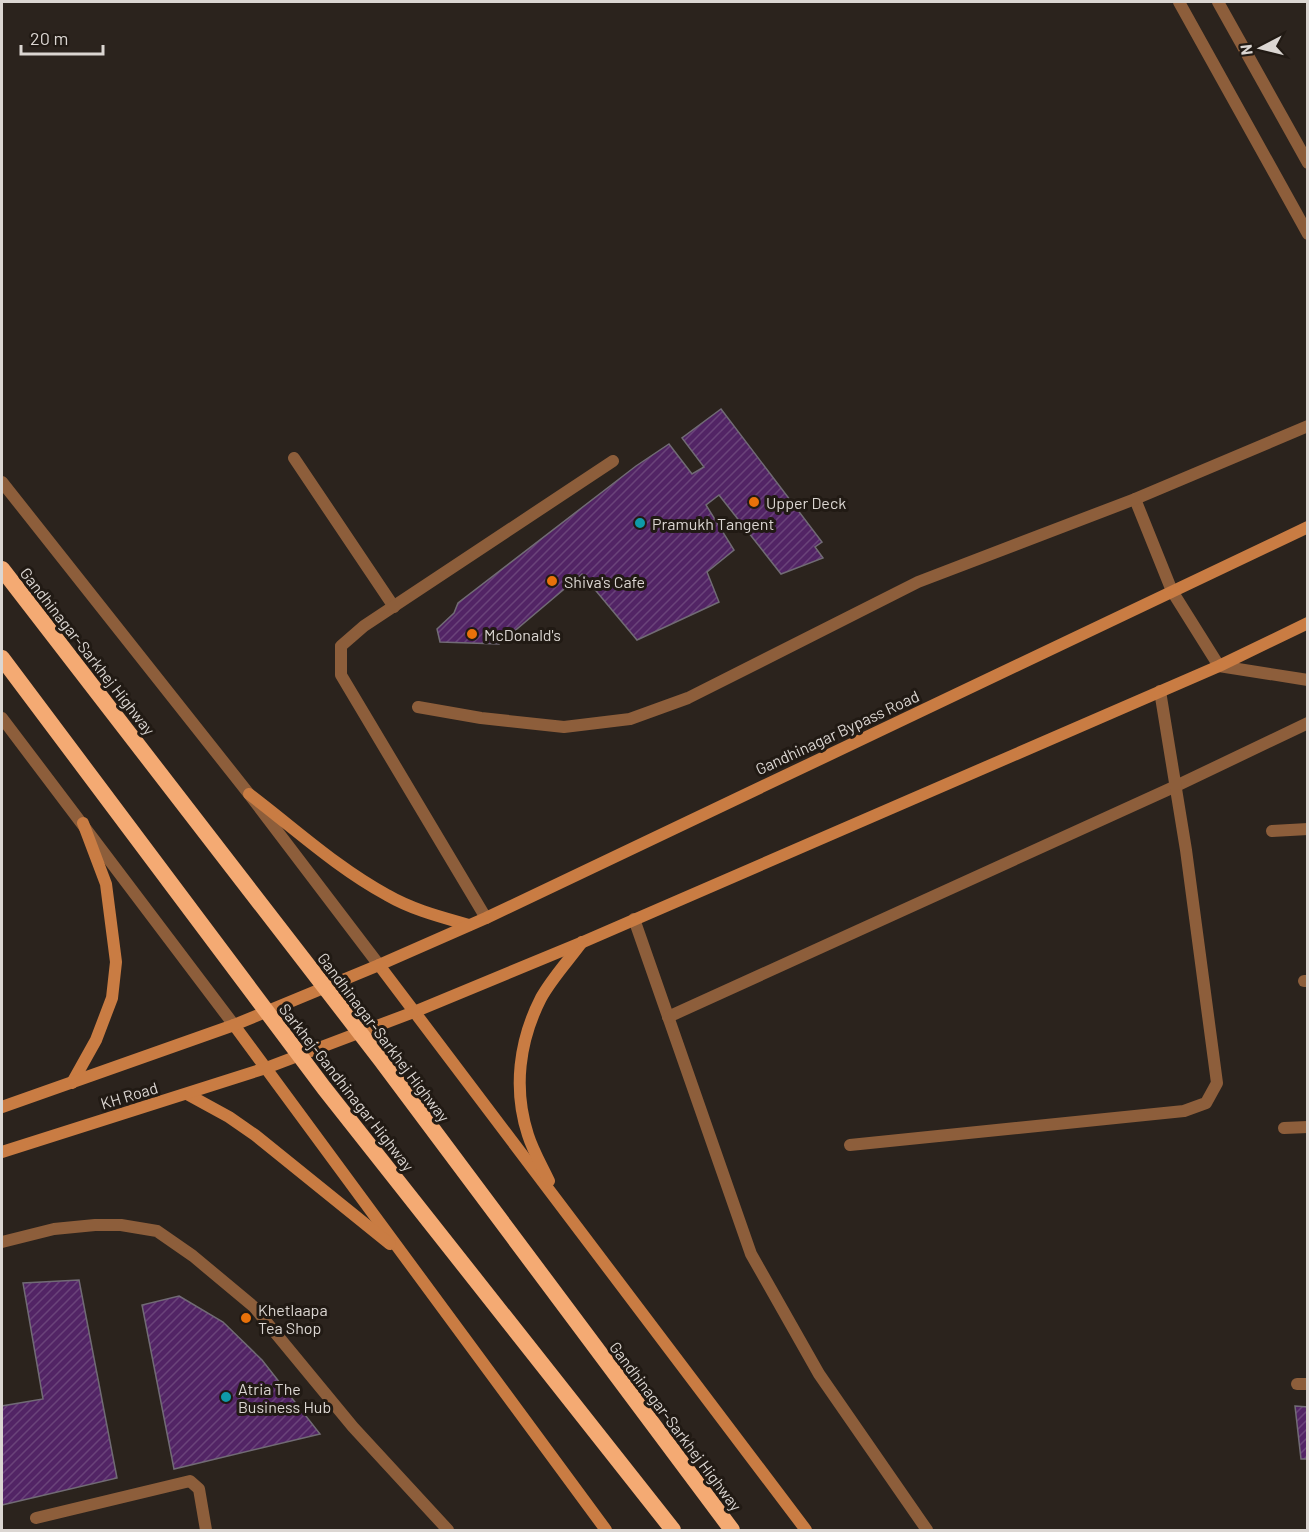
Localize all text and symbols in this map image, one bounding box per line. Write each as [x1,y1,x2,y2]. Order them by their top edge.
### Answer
scale bar [21,18,104,56]
north arrow [1231,18,1291,78]
text: 20 m [30,27,68,49]
text: N [1236,43,1256,56]
place label: Upper Deck [766,493,846,512]
marker: Upper Deck [747,495,761,509]
place label: Pramukh Tangent [652,514,774,533]
marker: Pramukh Tangent [633,516,647,530]
street label: Gandhinagar-Sarkhej Highway [17,563,160,739]
place label: Shiva's Cafe [564,572,645,591]
marker: Shiva's Cafe [545,574,559,588]
place label: McDonald's [484,625,561,644]
marker: McDonald's [465,627,479,641]
street label: Gandhinagar Bypass Road [752,686,922,778]
street label: Gandhinagar-Sarkhej Highway [314,949,454,1126]
street label: Sarkhej-Gandhinagar Highway [276,999,419,1175]
street label: KH Road [98,1077,160,1113]
place label: Khetlaapa Tea Shop [258,1300,328,1337]
marker: Khetlaapa Tea Shop [239,1311,253,1325]
street label: Gandhinagar-Sarkhej Highway [606,1338,746,1515]
place label: Atria The Business Hub [238,1379,331,1416]
marker: Atria The Business Hub [219,1390,233,1404]

